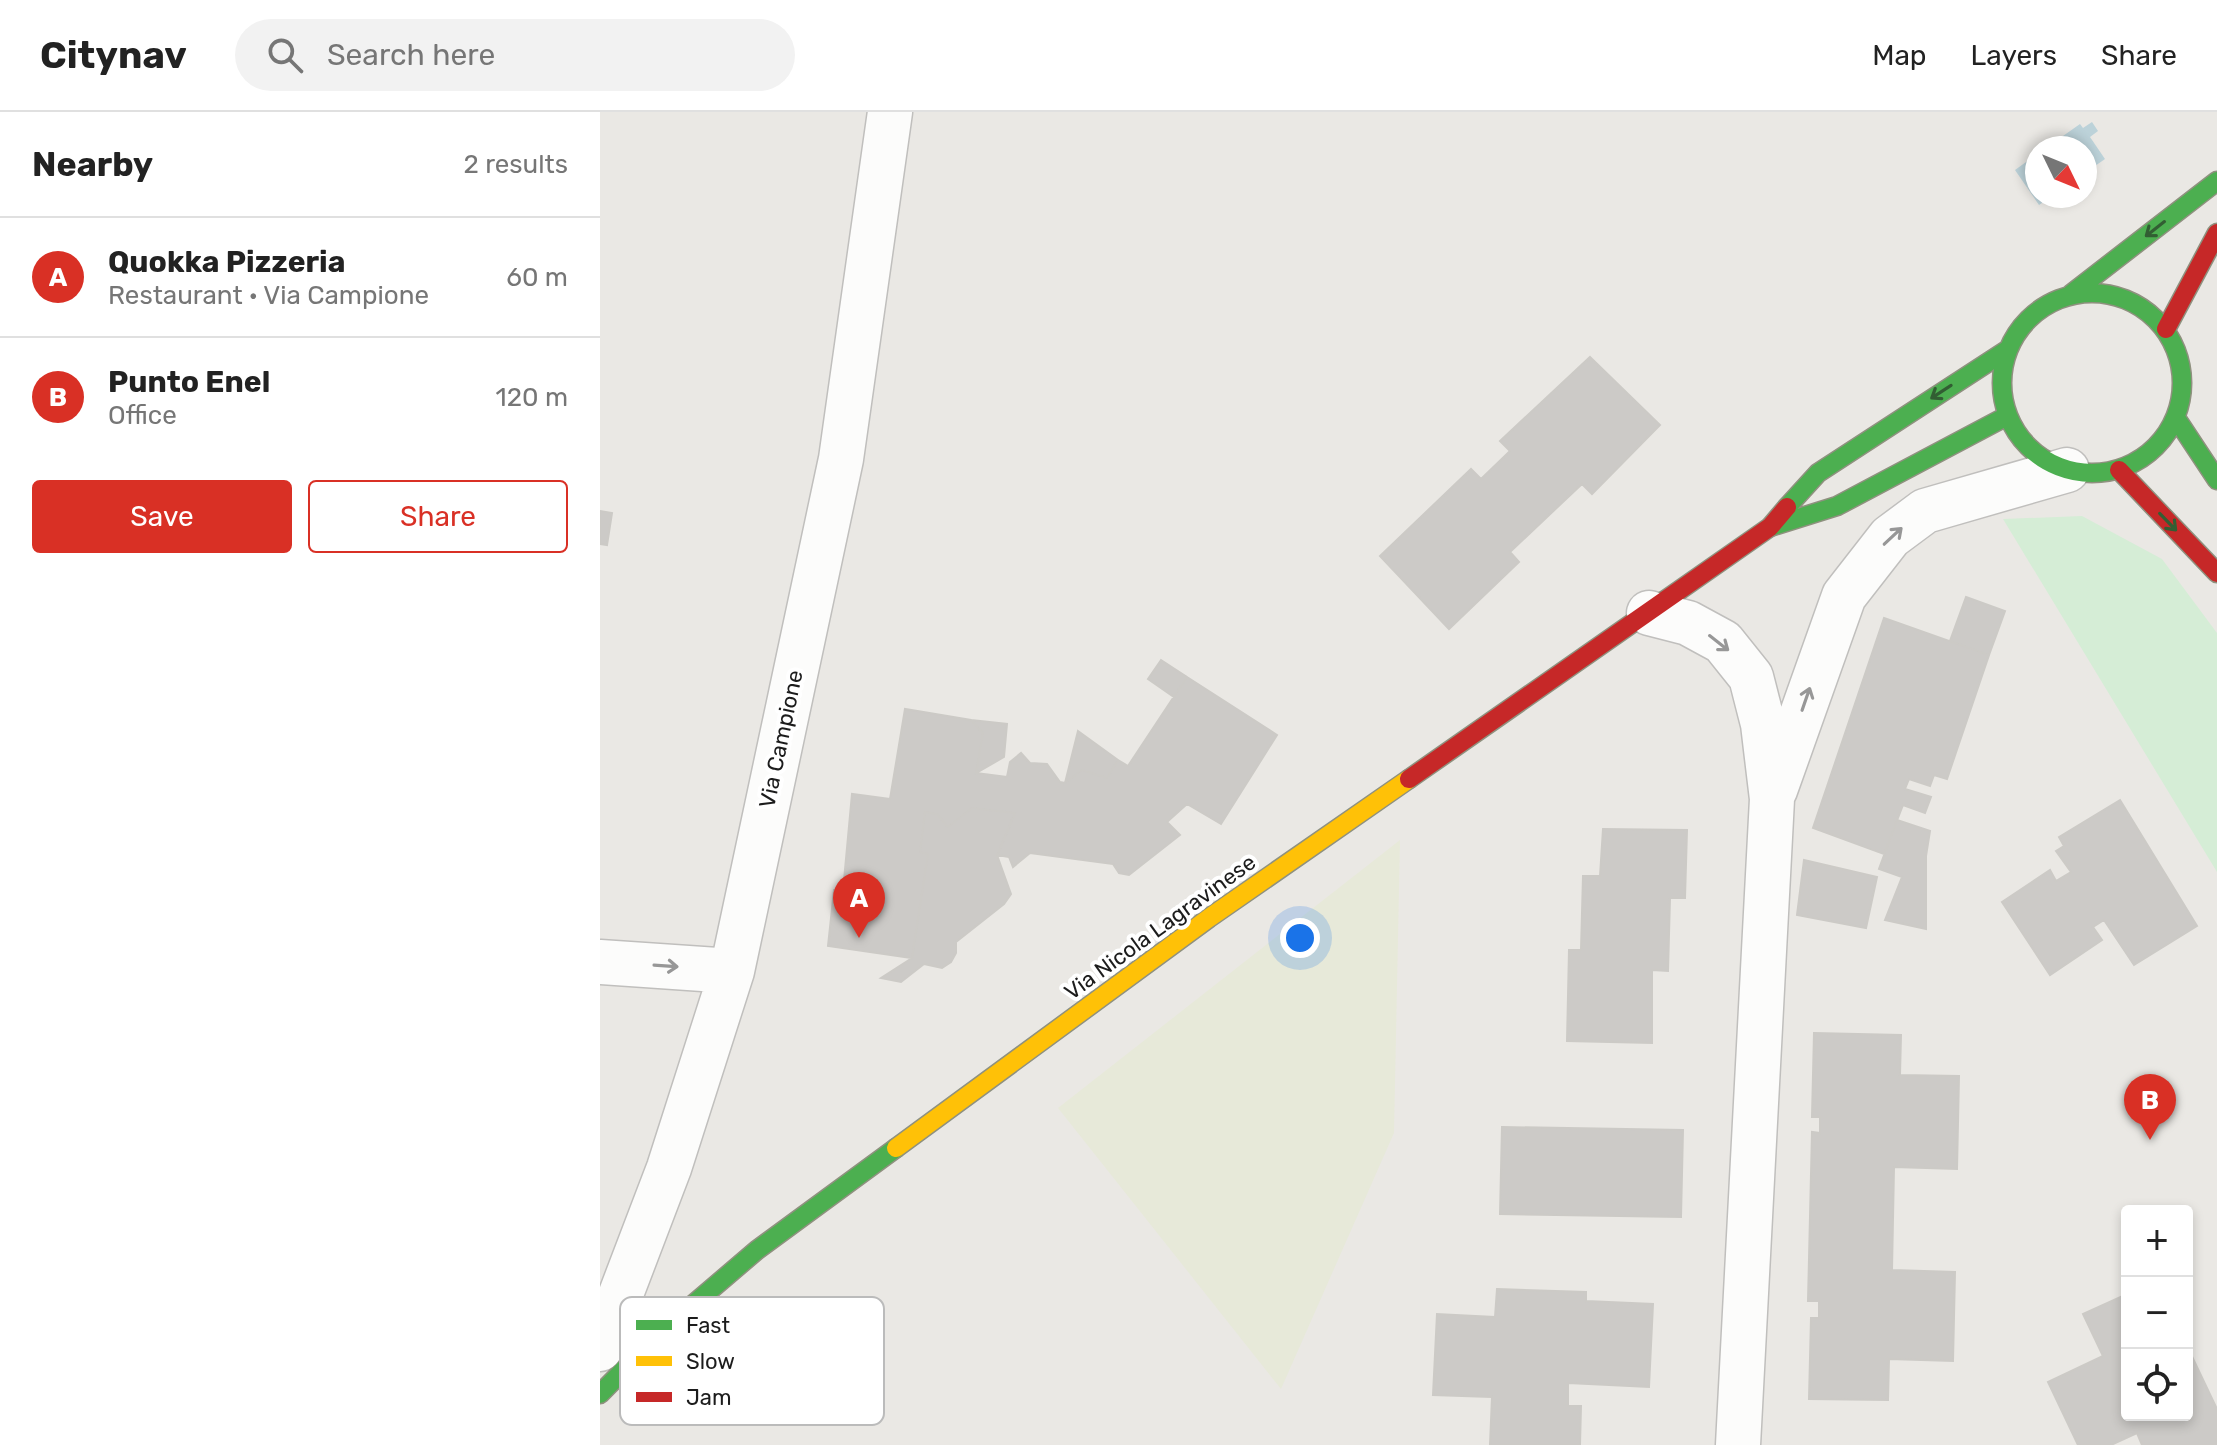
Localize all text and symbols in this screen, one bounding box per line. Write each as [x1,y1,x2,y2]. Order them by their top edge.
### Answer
search box [235,19,795,91]
text: Citynav [40,32,187,78]
icon: search [263,33,307,77]
text: Search here [327,37,495,73]
text: Map [1872,39,1927,72]
text: Layers [1971,39,2057,72]
text: Share [2101,39,2177,72]
north arrow [2025,136,2097,208]
text: Nearby [32,144,153,185]
text: 2 results [464,149,568,180]
one-way arrow [2145,220,2166,237]
text: Quokka Pizzeria [108,244,345,280]
text: A [49,262,67,293]
text: 60 m [506,262,568,293]
text: Restaurant · Via Campione [108,280,429,311]
text: Punto Enel [108,364,270,400]
text: B [49,382,67,413]
text: 120 m [496,382,568,413]
one-way arrow [1931,384,1953,401]
text: Office [108,400,177,431]
button: Save [32,480,292,553]
button: Share [308,480,568,553]
one-way arrow [2158,512,2177,532]
one-way arrow [1883,527,1903,545]
one-way arrow [1709,633,1730,651]
street label: Via Campione [753,668,809,810]
one-way arrow [1800,687,1815,712]
street label: Via Nicola Lagravinese [1059,849,1261,1005]
pin: A [833,872,885,938]
your location [1280,918,1320,958]
one-way arrow [652,959,679,974]
pin: B [2124,1074,2176,1140]
map controls [2121,1205,2193,1421]
button: + [2121,1205,2193,1277]
button: − [2121,1277,2193,1349]
legend [620,1297,884,1425]
text: Fast [686,1312,731,1339]
text: Slow [686,1348,735,1375]
button: locate [2121,1349,2193,1421]
text: Jam [686,1384,732,1411]

